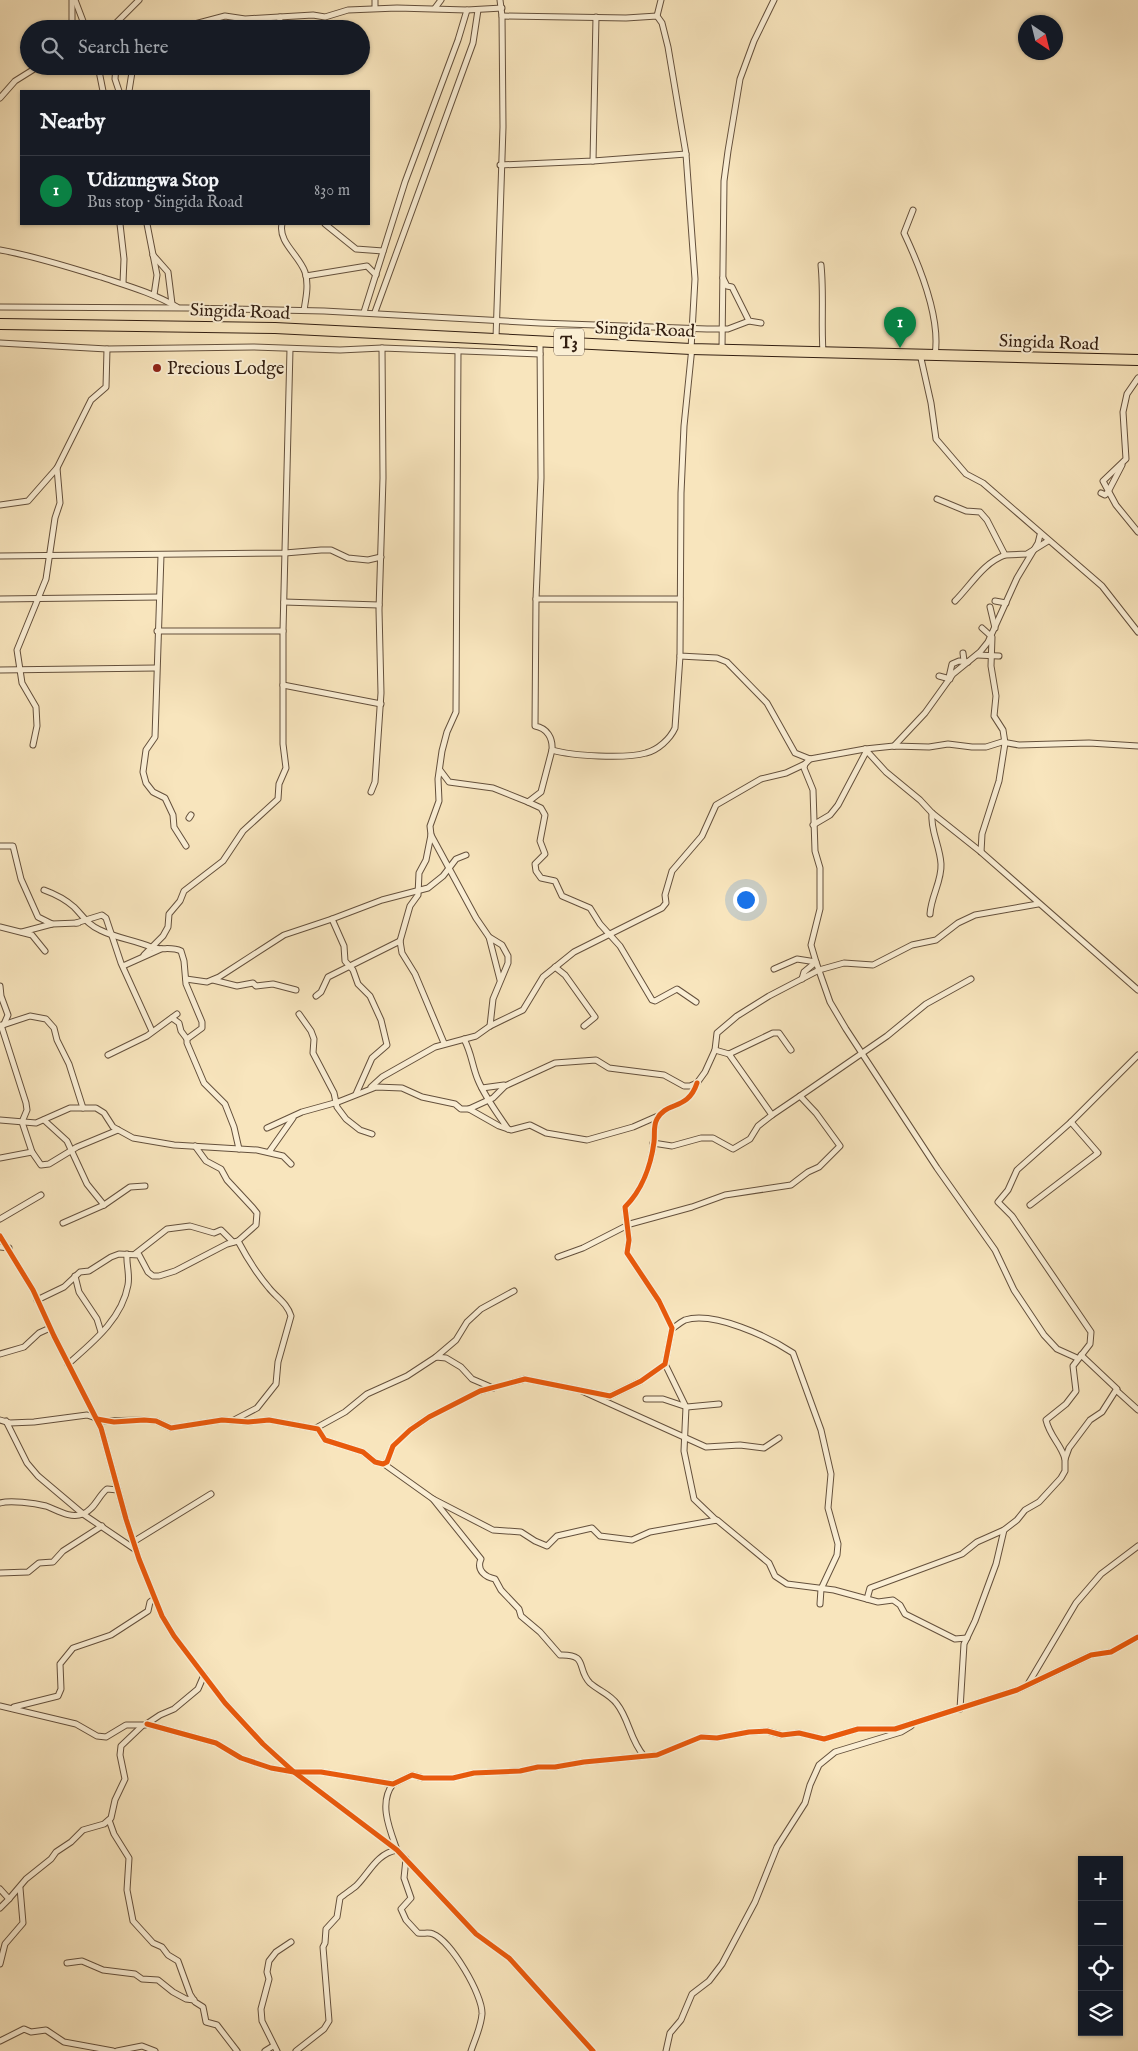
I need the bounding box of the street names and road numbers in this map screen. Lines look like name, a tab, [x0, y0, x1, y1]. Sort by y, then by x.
street label: Singida Road	[190, 299, 291, 326]
street label: Singida Road	[595, 317, 696, 344]
road number: T3	[554, 328, 584, 356]
street label: Singida Road	[999, 330, 1100, 357]

